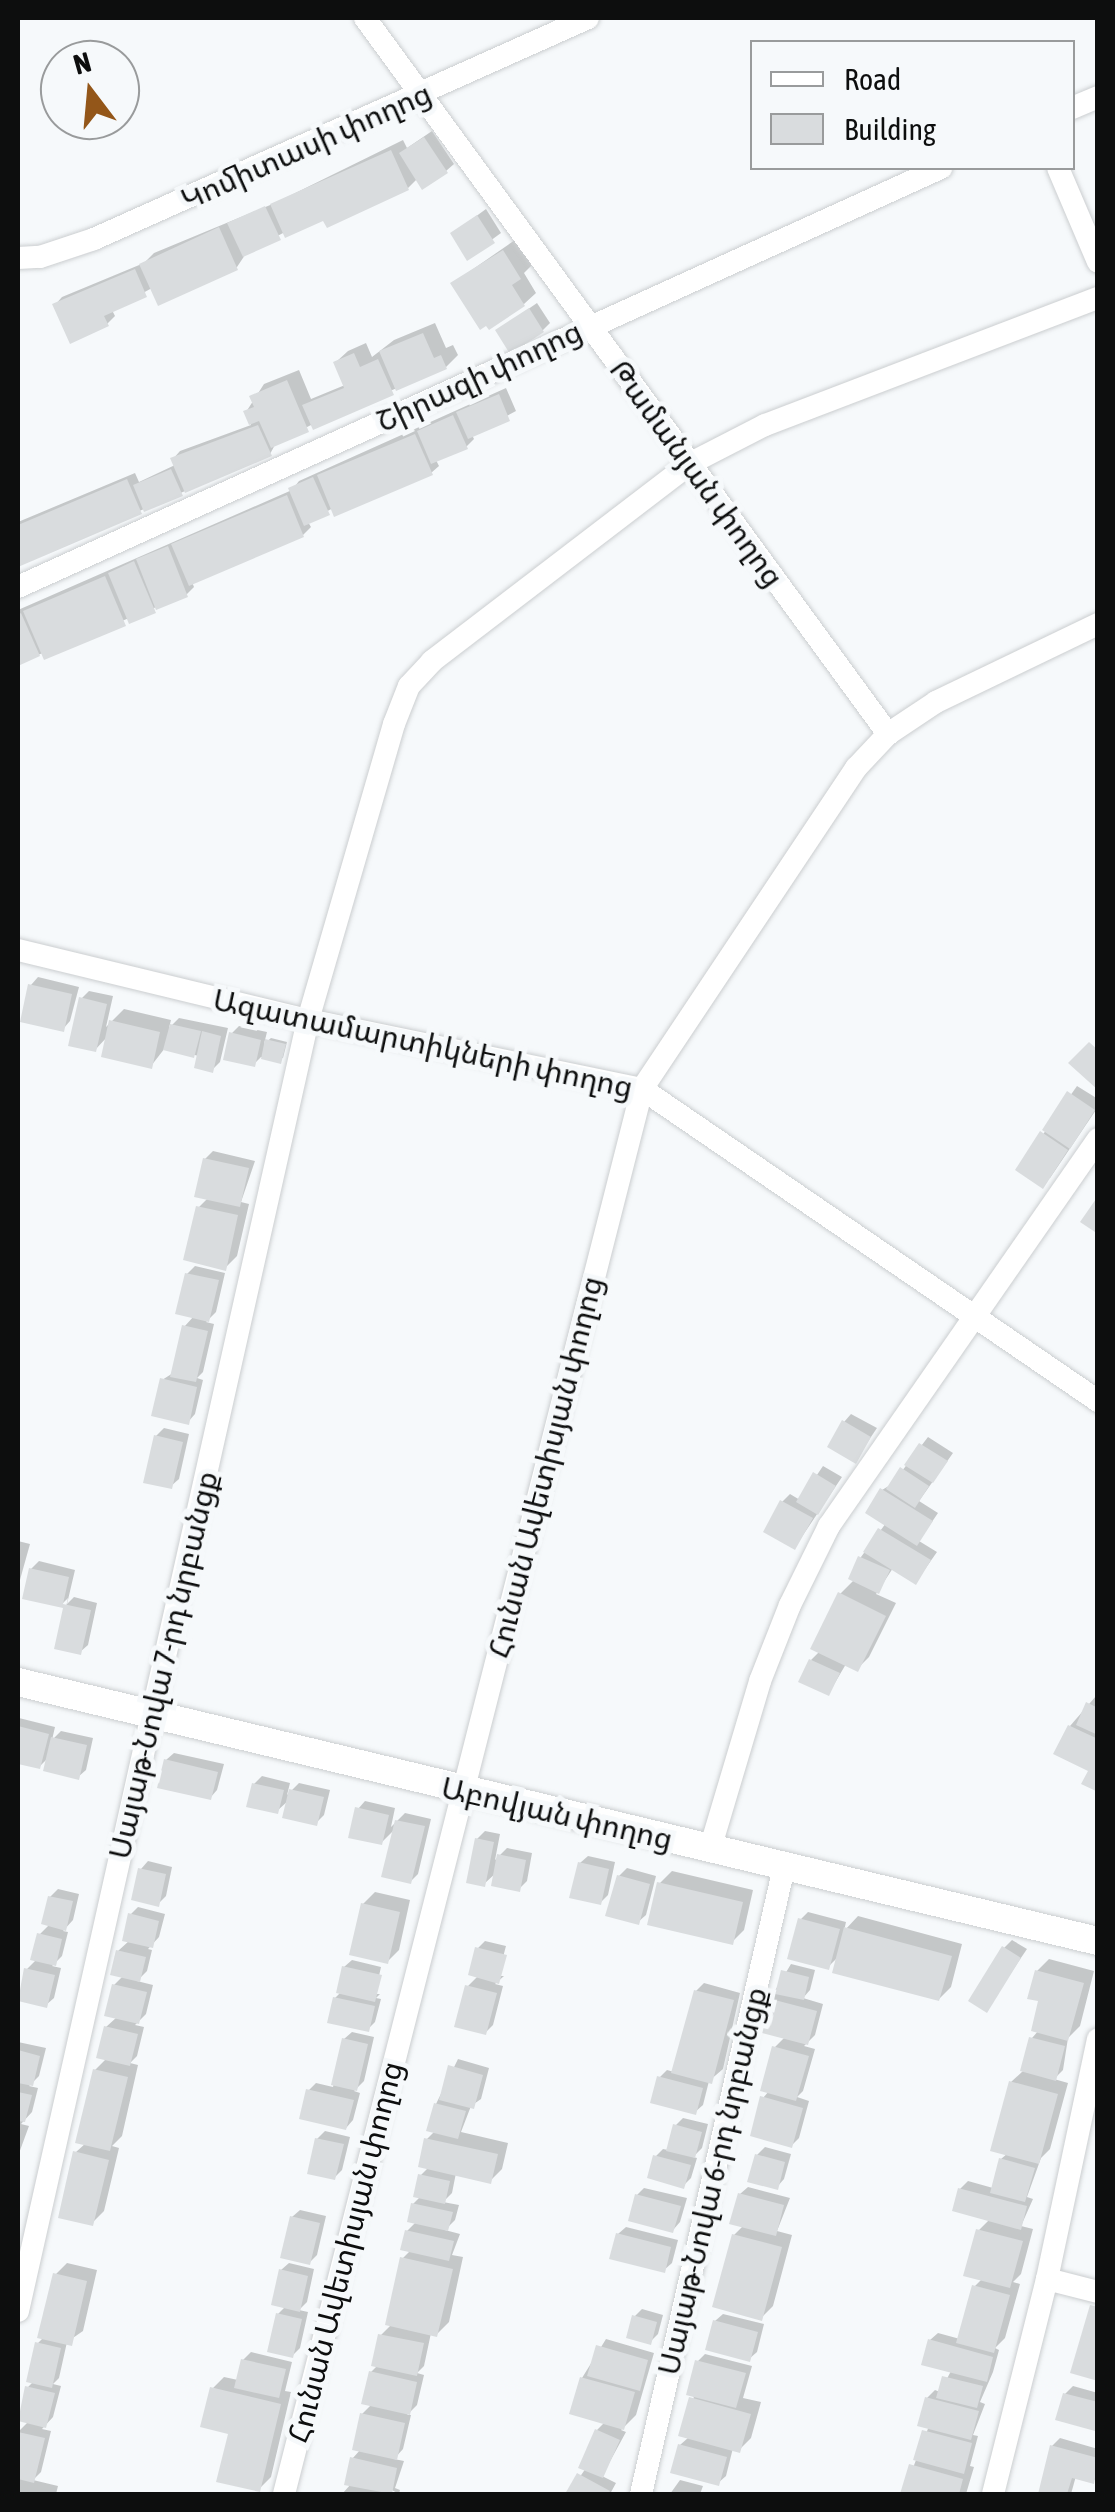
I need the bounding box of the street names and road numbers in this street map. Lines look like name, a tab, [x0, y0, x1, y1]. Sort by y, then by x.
street label: Կոմիտասի փողոց	[175, 75, 437, 217]
street label: Շիրազի փողոց	[370, 313, 588, 439]
street label: Թամանյան փողոց	[602, 352, 792, 594]
street label: Ազատամարտիկների փողոց	[210, 981, 636, 1105]
street label: Հունան Ավետիսյան փողոց	[480, 1272, 610, 1662]
street label: Սայաթ-Նովա 7-րդ նրբանցք	[101, 1468, 225, 1862]
street label: Աբովյան փողոց	[438, 1769, 676, 1857]
street label: Սայաթ-Նովա 6-րդ նրբանցք	[650, 1984, 774, 2378]
street label: Հունան Ավետիսյան փողոց	[280, 2057, 410, 2447]

